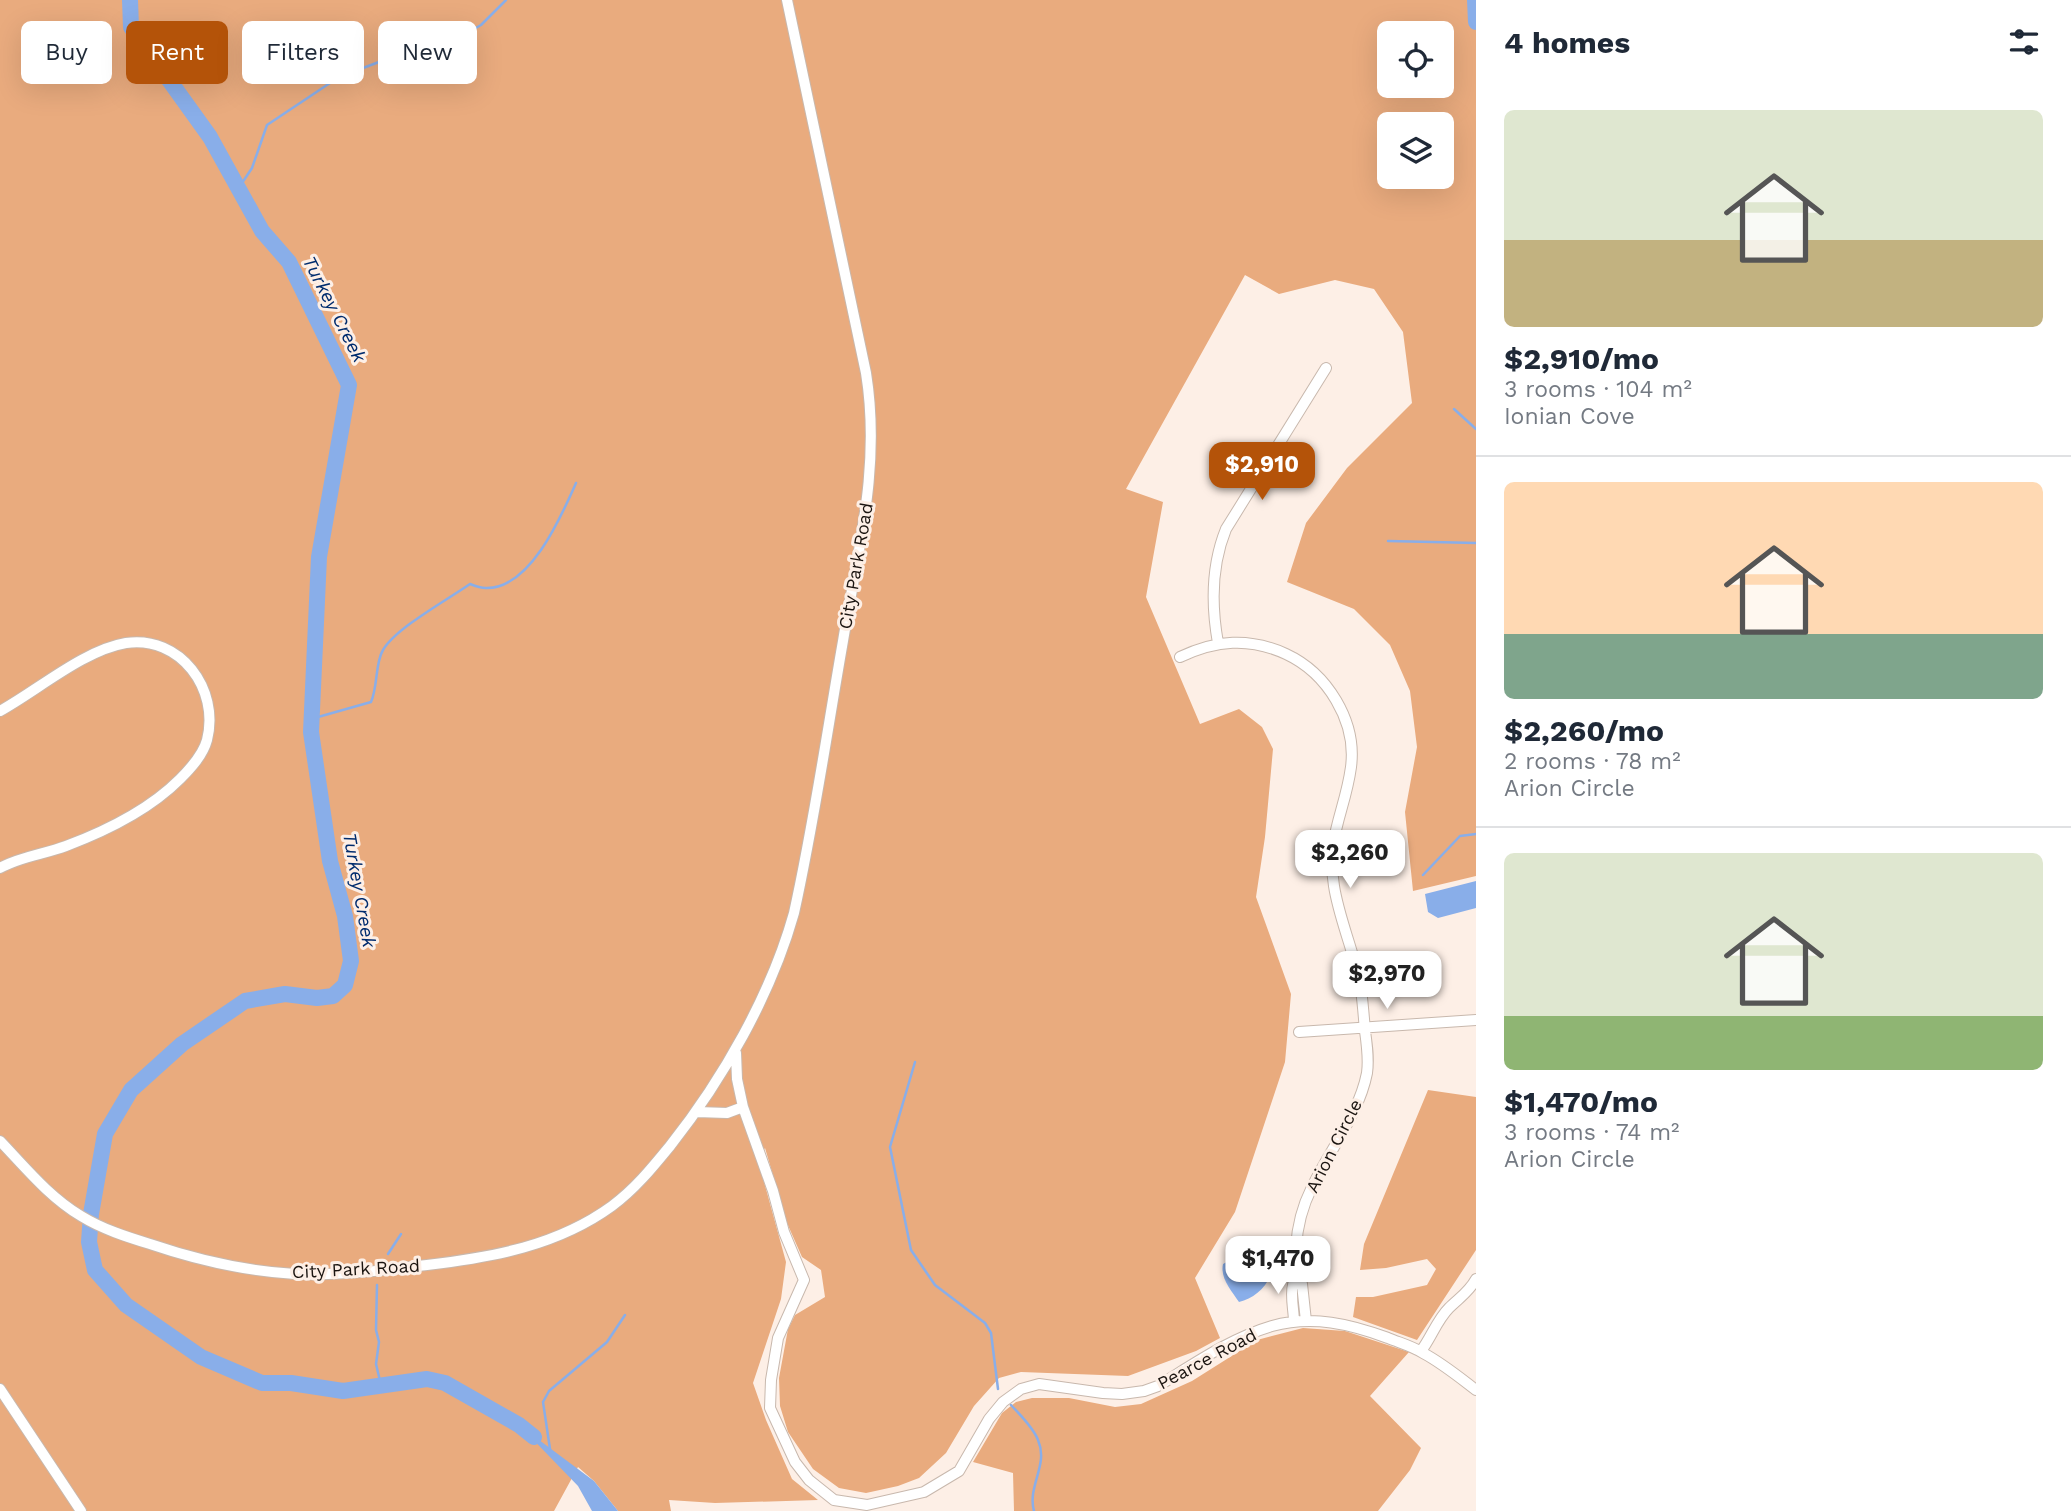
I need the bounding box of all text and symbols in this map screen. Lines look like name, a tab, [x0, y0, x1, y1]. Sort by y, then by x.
chip: Buy	[21, 21, 112, 84]
chip: Rent	[126, 21, 228, 84]
chip: Filters	[242, 21, 364, 84]
chip: New	[378, 21, 477, 84]
map controls	[1377, 21, 1454, 189]
button: locate	[1377, 21, 1454, 98]
icon: filters	[2005, 23, 2043, 61]
text: 4 homes	[1504, 25, 1630, 60]
button: layers	[1377, 112, 1454, 189]
icon: home	[1711, 155, 1837, 281]
water label: Turkey Creek	[298, 252, 372, 367]
text: $2,910/mo	[1504, 341, 1659, 376]
text: 3 rooms · 104 m²	[1504, 376, 1692, 403]
text: Ionian Cove	[1504, 403, 1635, 430]
pin: $2,910	[1205, 442, 1319, 502]
text: $2,910	[1225, 451, 1299, 478]
street label: City Park Road	[834, 501, 877, 631]
icon: home	[1711, 527, 1837, 653]
text: $2,260/mo	[1504, 713, 1664, 748]
text: 2 rooms · 78 m²	[1504, 748, 1681, 775]
text: Arion Circle	[1504, 775, 1635, 802]
pin: $2,260	[1293, 830, 1407, 890]
water label: Turkey Creek	[338, 831, 381, 950]
text: $2,260	[1311, 839, 1389, 866]
icon: home	[1711, 898, 1837, 1024]
pin: $2,970	[1330, 951, 1444, 1011]
text: $2,970	[1349, 960, 1425, 987]
text: $1,470/mo	[1504, 1084, 1658, 1119]
street label: Arion Circle	[1301, 1095, 1366, 1196]
text: 3 rooms · 74 m²	[1504, 1119, 1679, 1146]
text: Arion Circle	[1504, 1146, 1635, 1173]
pin: $1,470	[1221, 1236, 1335, 1296]
text: $1,470	[1241, 1245, 1315, 1272]
street label: City Park Road	[291, 1255, 420, 1282]
street label: Pearce Road	[1154, 1324, 1260, 1393]

